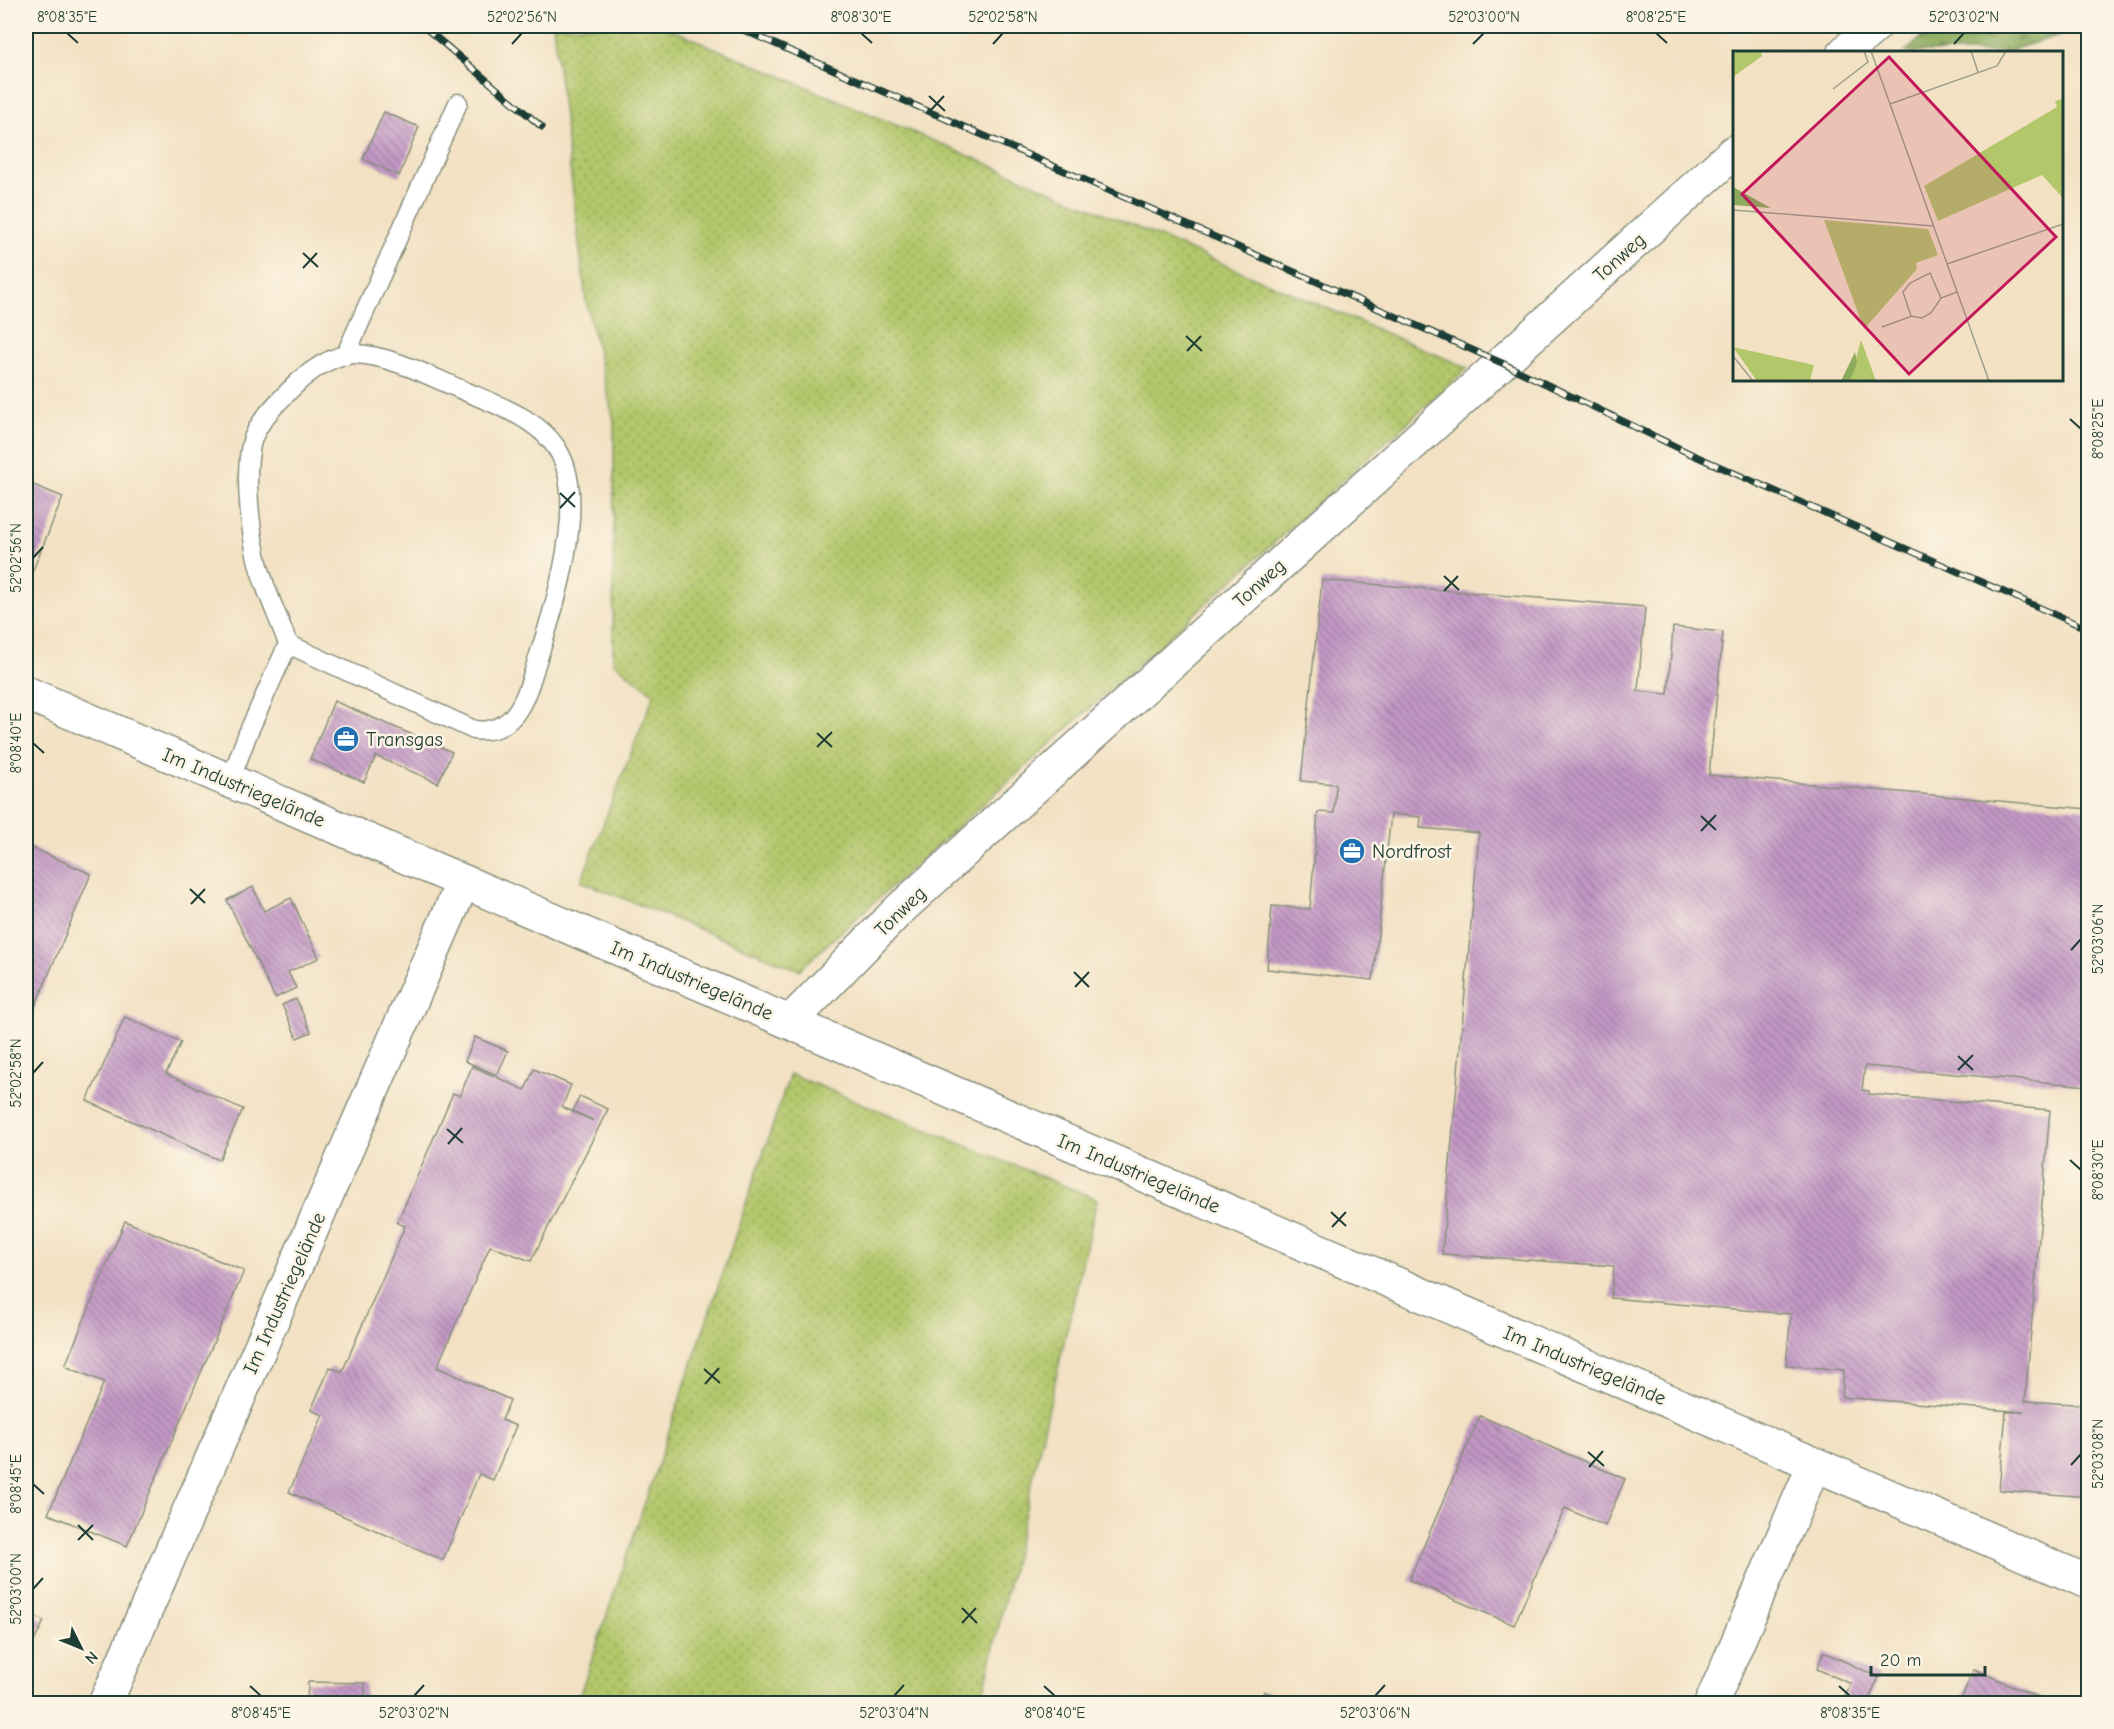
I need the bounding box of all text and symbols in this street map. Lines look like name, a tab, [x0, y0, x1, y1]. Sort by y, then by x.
text: 8°08'35"E	[37, 8, 97, 26]
text: 52°02'56"N	[487, 8, 557, 26]
text: 8°08'30"E	[830, 8, 892, 26]
text: 52°02'58"N	[968, 8, 1038, 26]
text: 52°03'00"N	[1448, 8, 1520, 26]
text: 8°08'25"E	[1626, 8, 1686, 26]
text: 52°03'02"N	[1929, 8, 1999, 26]
inset map	[1733, 51, 2063, 381]
street label: Tonweg	[1588, 228, 1650, 287]
text: 8°08'25"E	[2089, 399, 2107, 459]
text: 52°02'56"N	[7, 523, 25, 593]
street label: Tonweg	[1228, 554, 1290, 613]
text: 8°08'40"E	[7, 713, 25, 773]
office icon: Transgas	[331, 724, 361, 754]
place label: Transgas	[366, 728, 443, 751]
street label: Im Industriegelände	[159, 743, 329, 832]
office icon: Nordfrost	[1337, 836, 1367, 866]
place label: Nordfrost	[1372, 840, 1453, 863]
street label: Tonweg	[870, 881, 931, 941]
text: 52°03'06"N	[2089, 904, 2107, 974]
street label: Im Industriegelände	[607, 936, 777, 1025]
text: 52°02'58"N	[7, 1038, 25, 1108]
street label: Im Industriegelände	[1054, 1129, 1224, 1218]
text: 8°08'30"E	[2089, 1139, 2107, 1201]
street label: Im Industriegelände	[238, 1209, 330, 1378]
street label: Im Industriegelände	[1500, 1321, 1670, 1410]
text: 52°03'08"N	[2089, 1419, 2107, 1489]
text: 8°08'45"E	[7, 1454, 25, 1514]
text: 52°03'00"N	[7, 1553, 25, 1625]
north arrow	[51, 1618, 111, 1678]
scale bar	[1871, 1639, 1985, 1677]
text: N	[81, 1648, 101, 1668]
text: 20 m	[1880, 1650, 1921, 1671]
text: 8°08'45"E	[231, 1704, 291, 1722]
text: 52°03'02"N	[379, 1704, 449, 1722]
text: 52°03'04"N	[859, 1704, 929, 1722]
text: 8°08'40"E	[1025, 1704, 1085, 1722]
text: 52°03'06"N	[1340, 1704, 1410, 1722]
text: 8°08'35"E	[1820, 1704, 1880, 1722]

